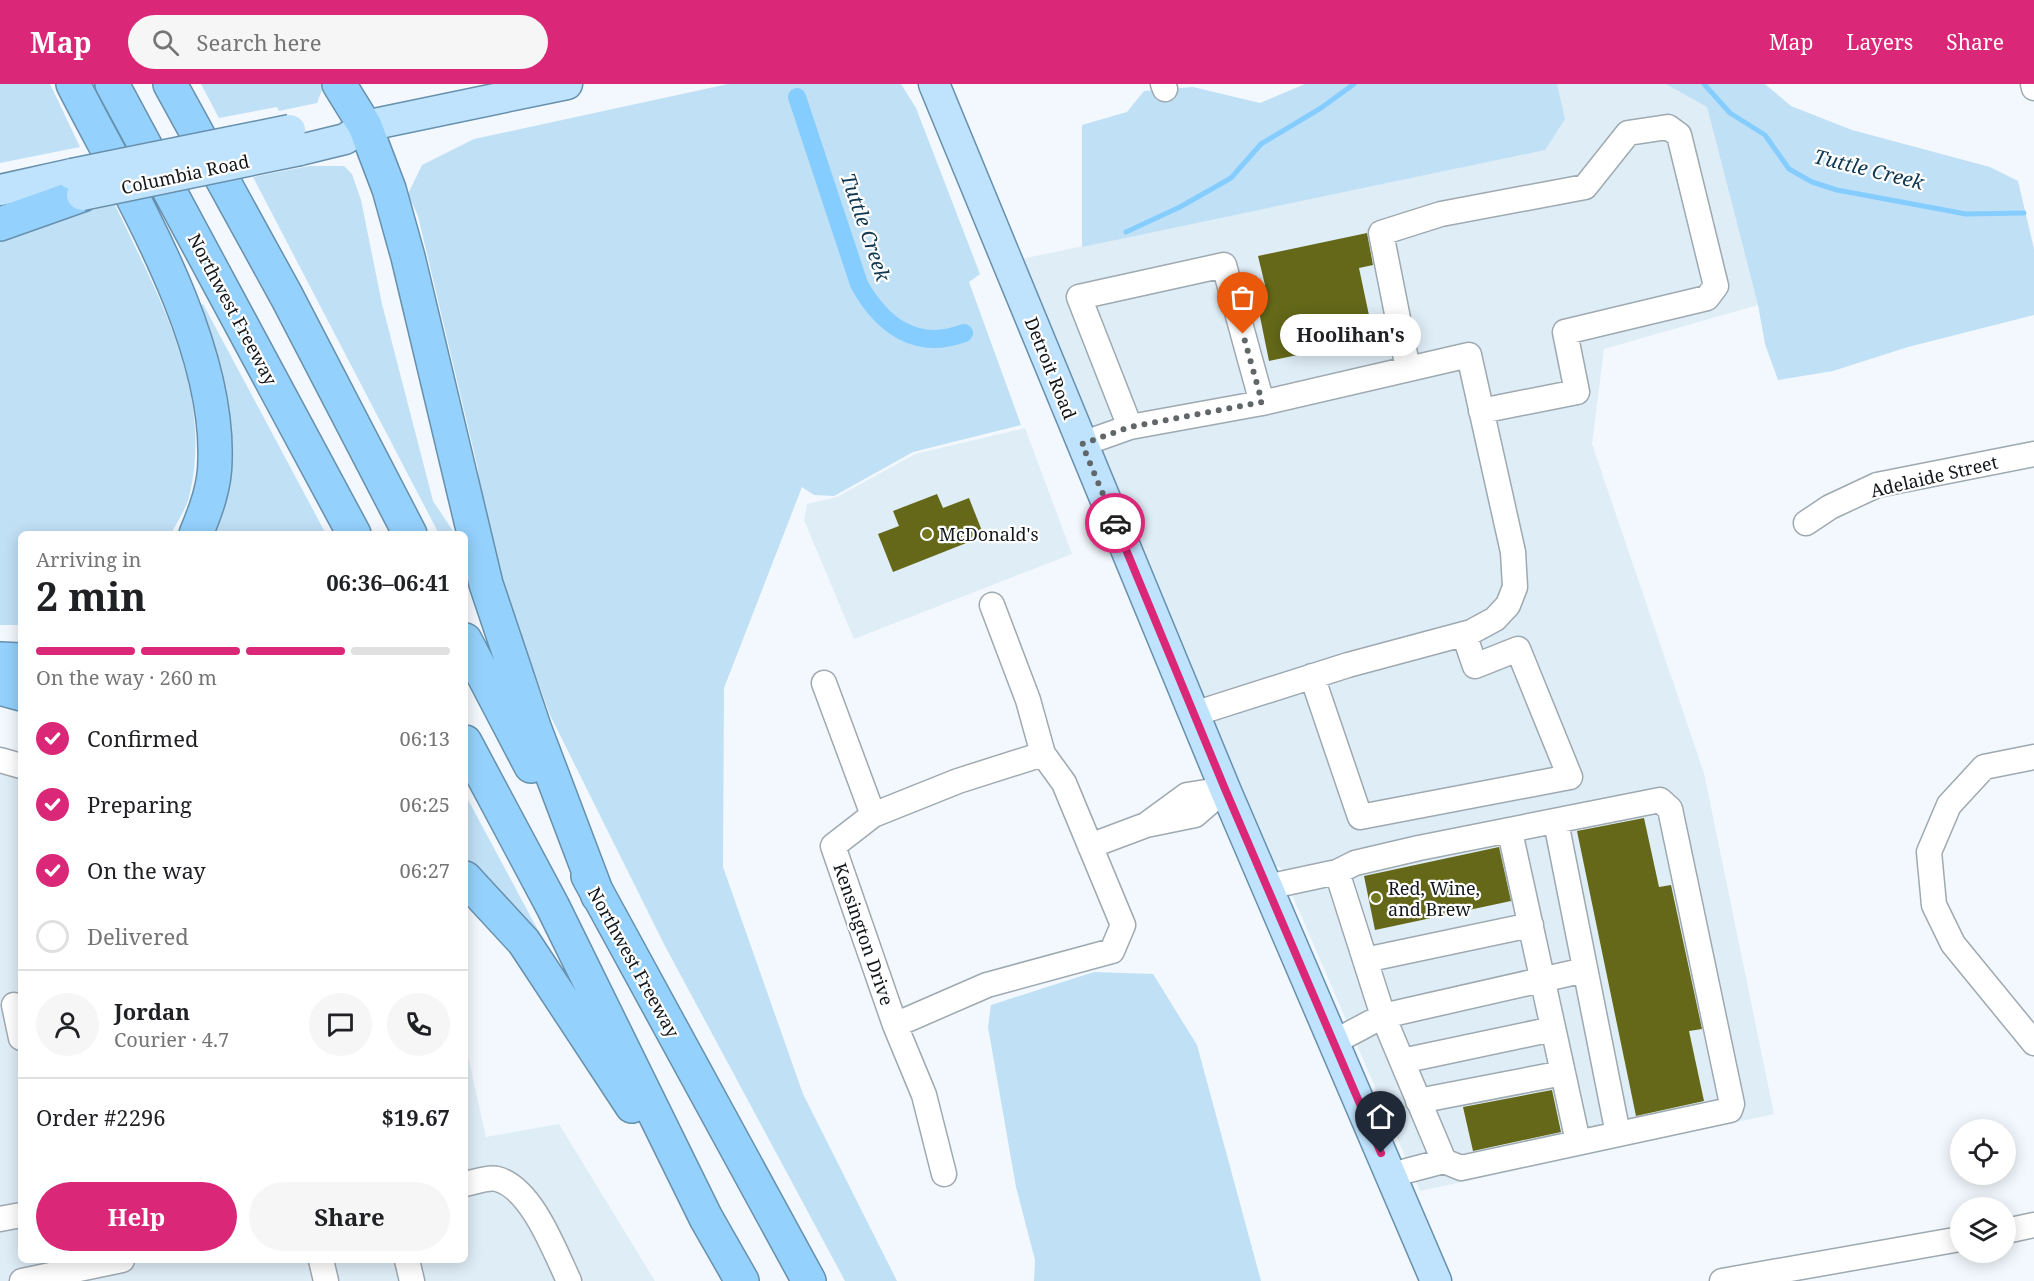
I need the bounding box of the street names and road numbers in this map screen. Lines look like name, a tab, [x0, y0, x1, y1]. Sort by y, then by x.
street label: Columbia Road	[119, 149, 251, 199]
street label: Northwest Freeway	[183, 229, 284, 390]
street label: Detroit Road	[1020, 313, 1082, 423]
street label: Adelaide Street	[1868, 450, 2000, 502]
street label: Kensington Drive	[828, 860, 900, 1008]
street label: Northwest Freeway	[583, 883, 686, 1042]

